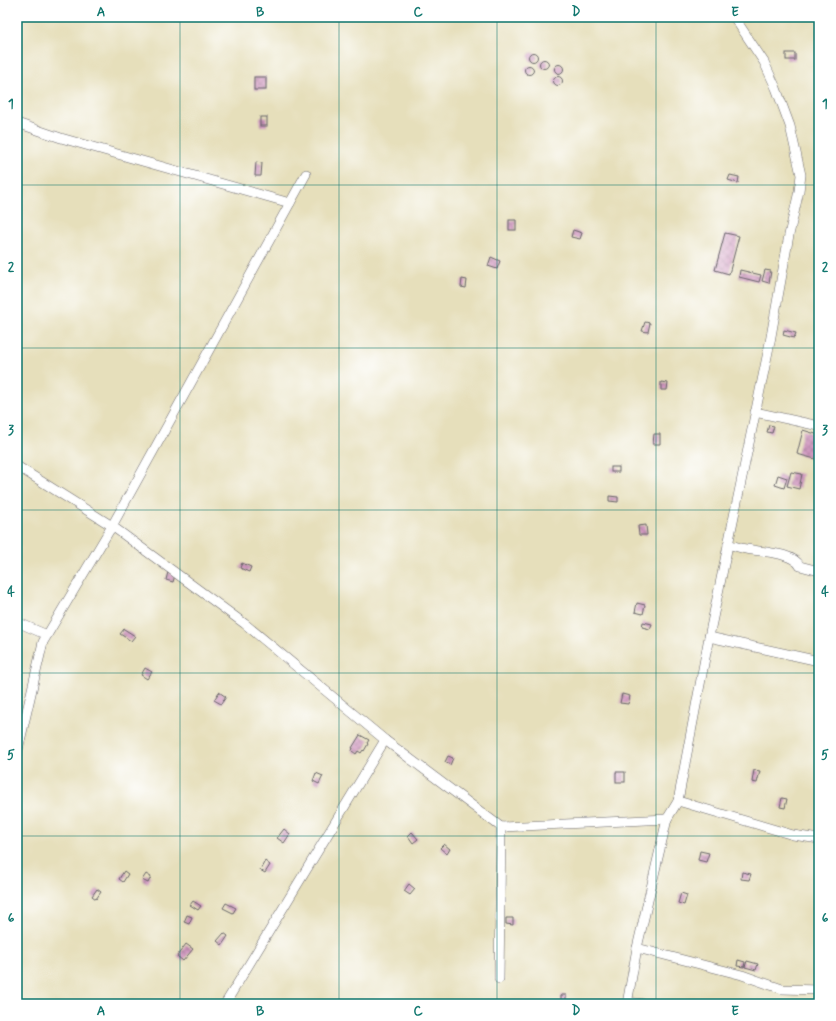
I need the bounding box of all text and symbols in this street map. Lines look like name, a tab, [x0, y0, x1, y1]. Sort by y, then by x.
text: A	[97, 4, 105, 21]
text: B	[256, 4, 265, 21]
text: C	[413, 4, 423, 21]
text: D	[572, 4, 581, 21]
text: E	[731, 4, 739, 21]
text: 1	[8, 96, 14, 113]
text: 1	[822, 96, 828, 113]
text: 2	[8, 259, 15, 276]
text: 2	[822, 259, 829, 276]
text: 3	[8, 422, 14, 439]
text: 3	[822, 422, 828, 439]
text: 4	[7, 584, 15, 601]
text: 4	[821, 584, 829, 601]
text: 5	[7, 747, 15, 764]
text: 5	[821, 747, 829, 764]
text: 6	[8, 910, 15, 927]
text: 6	[822, 910, 829, 927]
text: A	[97, 1003, 105, 1020]
text: B	[256, 1003, 265, 1020]
text: C	[413, 1003, 423, 1020]
text: D	[572, 1003, 581, 1020]
text: E	[731, 1003, 739, 1020]

